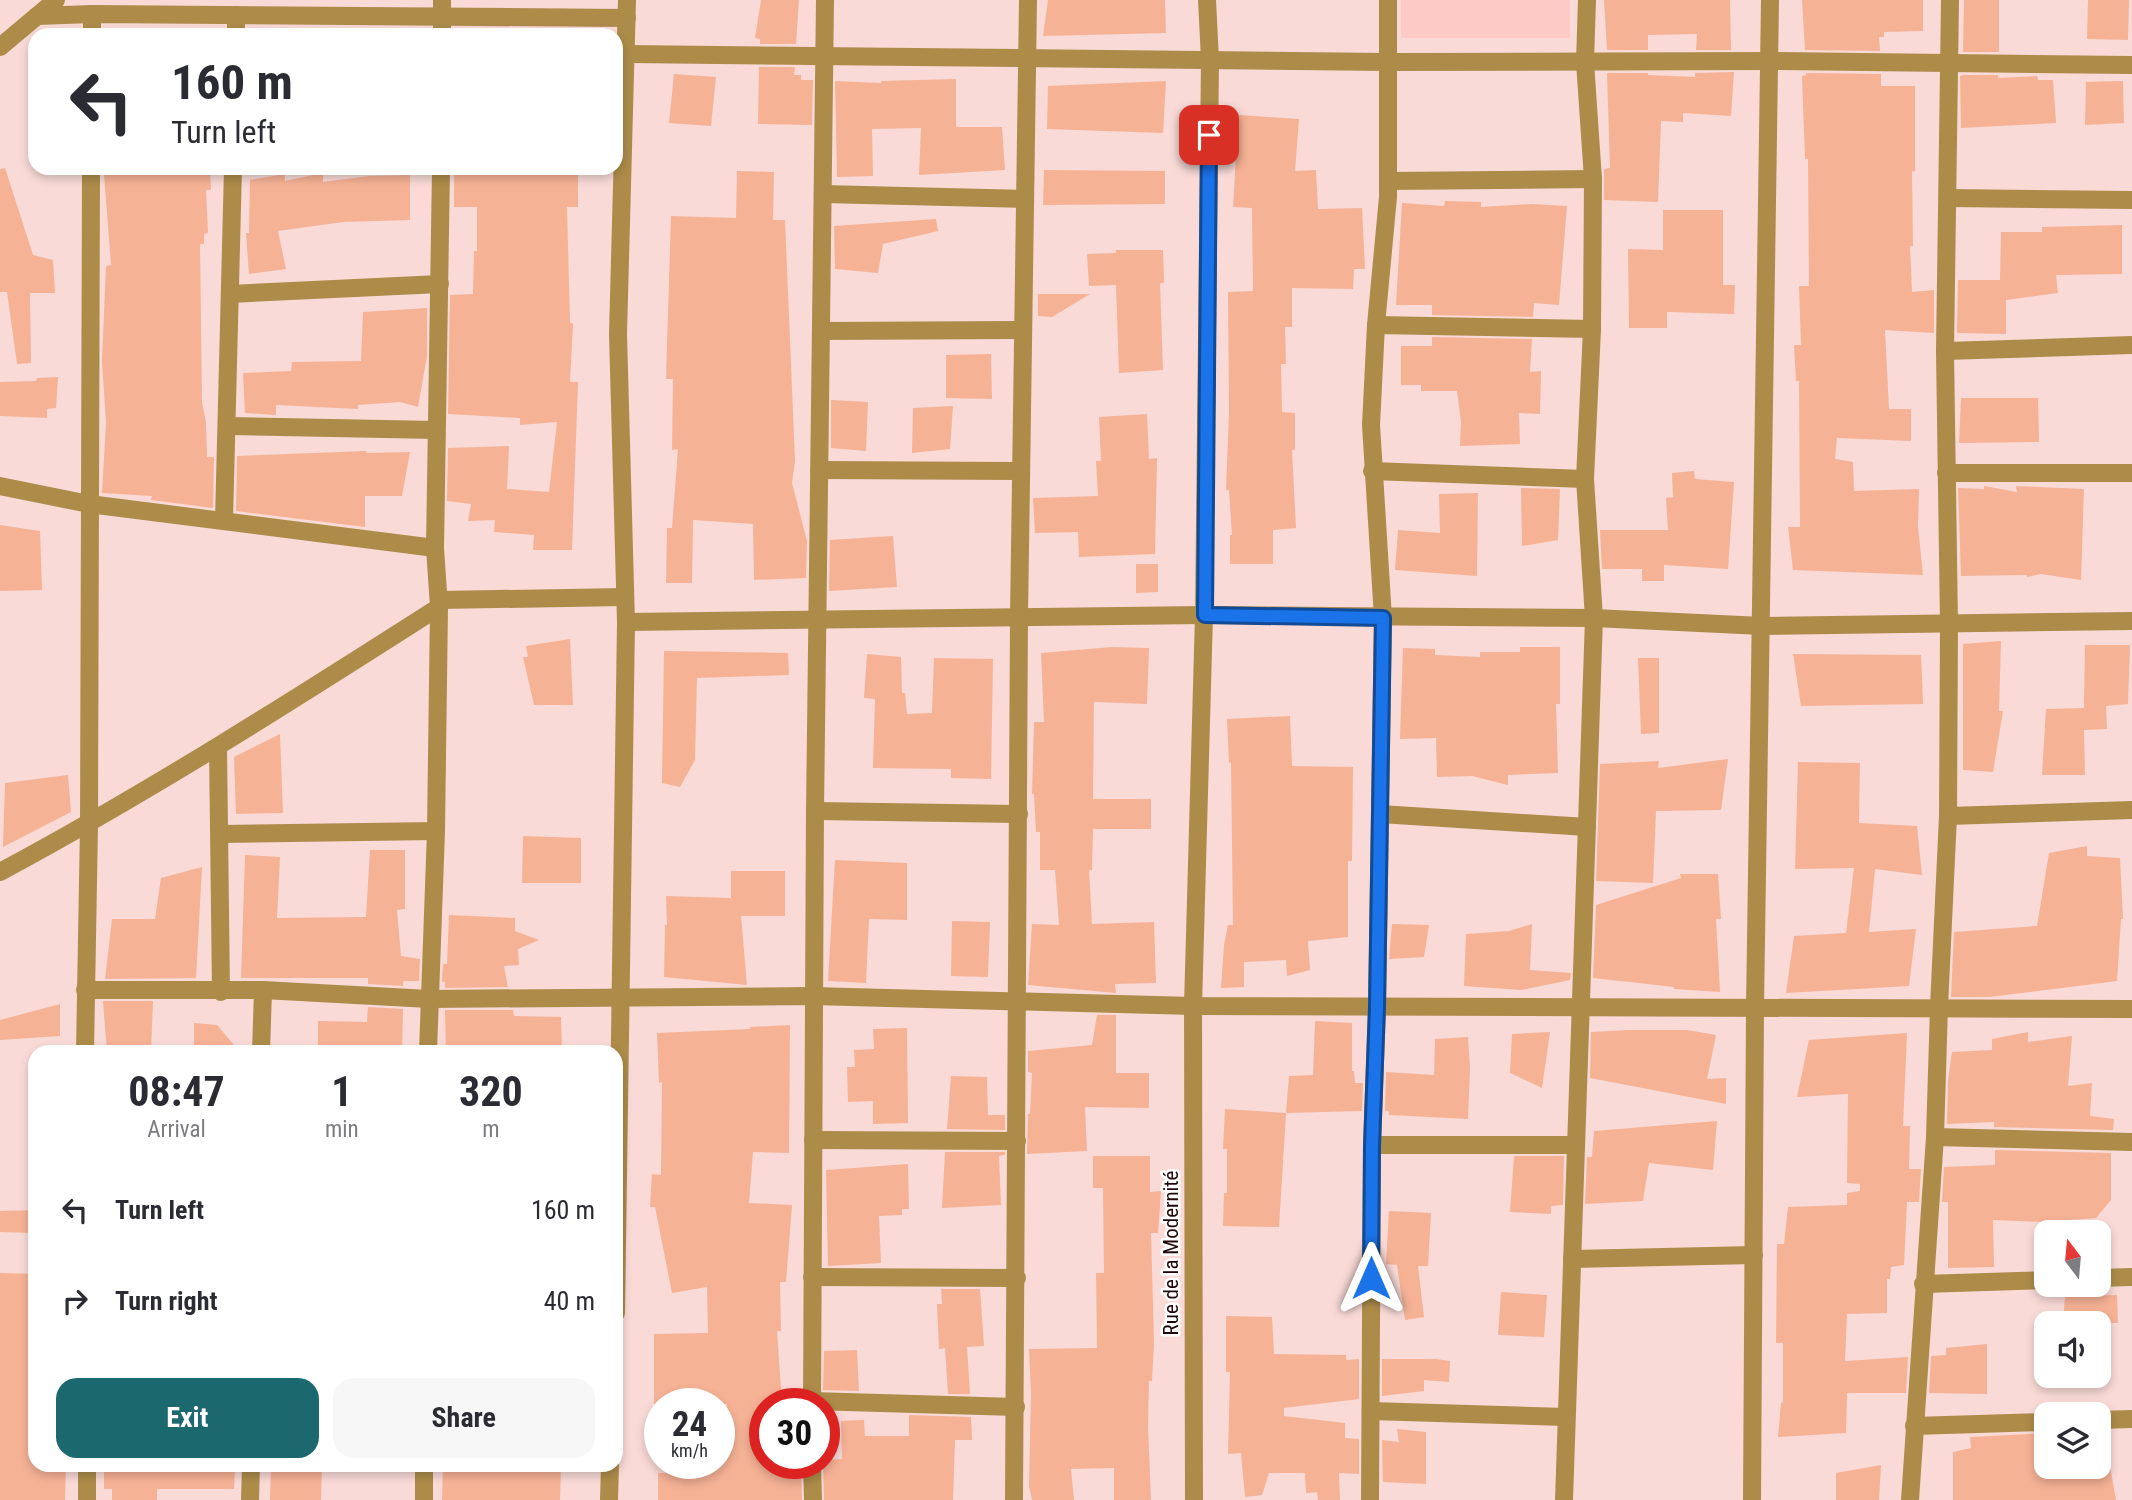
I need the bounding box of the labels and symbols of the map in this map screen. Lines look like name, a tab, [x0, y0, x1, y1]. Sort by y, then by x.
pin	[1179, 105, 1239, 165]
street label: Rue de la Modernité	[1159, 1170, 1183, 1335]
north arrow	[2034, 1220, 2110, 1297]
position arrow	[1334, 1241, 1408, 1315]
speed limit sign: 30	[749, 1388, 840, 1479]

